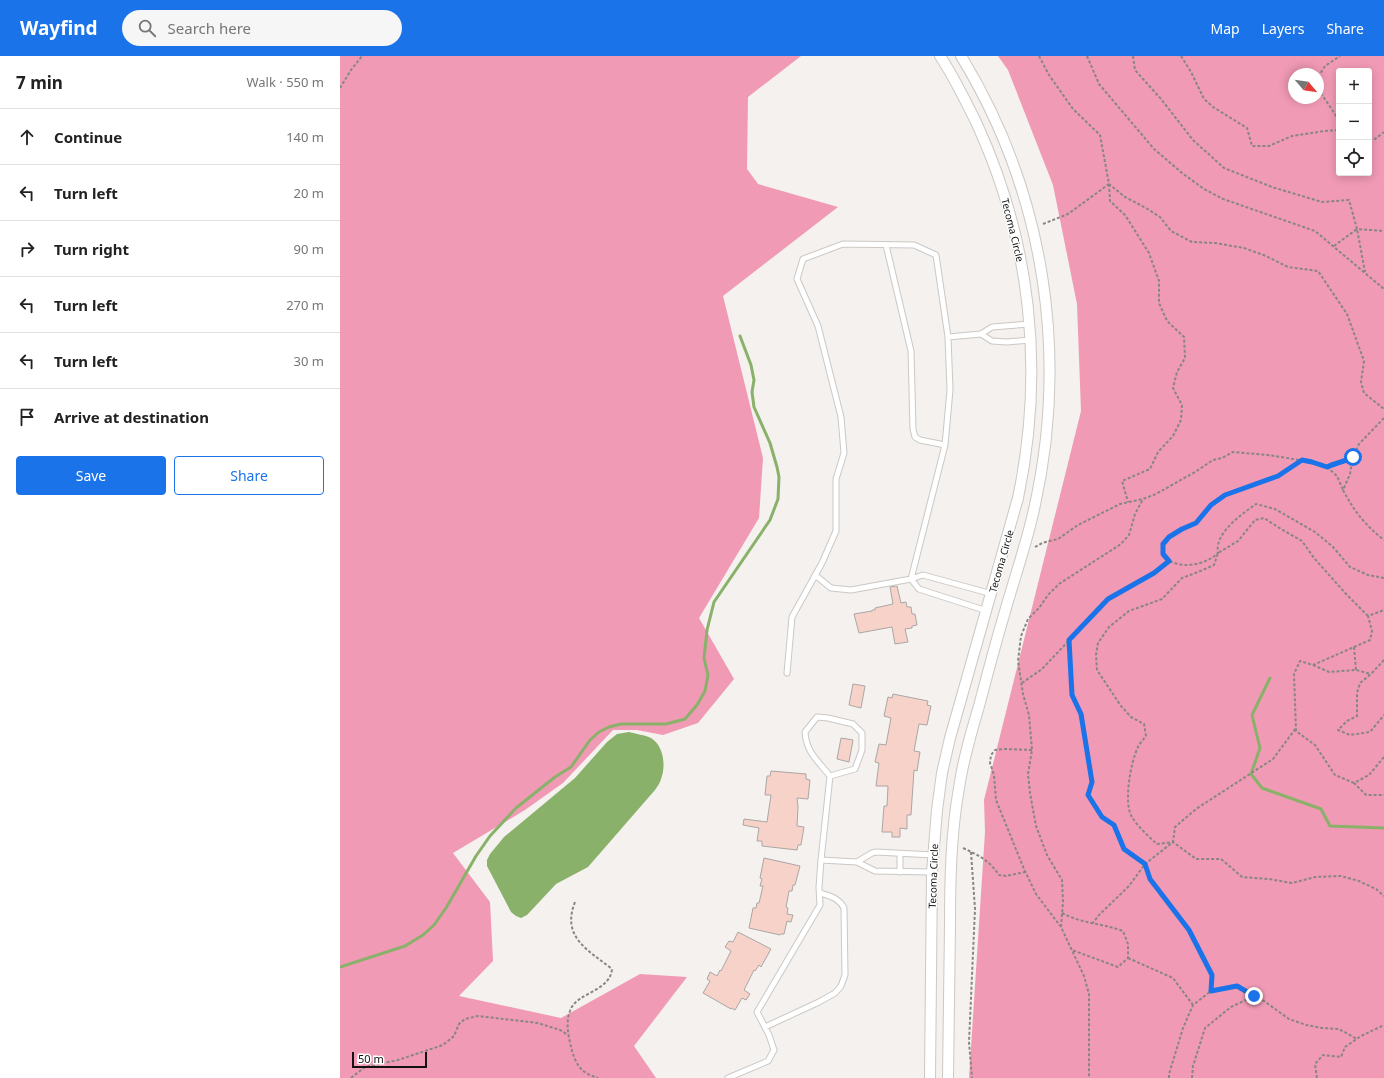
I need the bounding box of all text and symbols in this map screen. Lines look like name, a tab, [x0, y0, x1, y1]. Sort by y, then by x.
search box	[122, 10, 402, 46]
text: Wayfind	[20, 15, 98, 41]
icon: search	[136, 17, 158, 39]
text: Search here	[168, 18, 251, 38]
text: Map	[1211, 19, 1240, 38]
text: Layers	[1262, 19, 1304, 38]
text: Share	[1326, 19, 1364, 38]
north arrow	[1288, 68, 1324, 104]
map controls	[1336, 68, 1372, 176]
button: +	[1336, 68, 1372, 104]
text: 7 min	[16, 71, 63, 94]
text: Walk · 550 m	[246, 73, 324, 91]
button: −	[1336, 104, 1372, 140]
icon: ahead	[16, 126, 38, 148]
text: Continue	[54, 127, 122, 147]
text: 140 m	[286, 128, 324, 146]
button: locate	[1336, 140, 1372, 176]
icon: left	[16, 182, 38, 204]
text: Turn left	[54, 183, 118, 203]
text: 20 m	[294, 184, 324, 202]
street label: Tecoma Circle	[998, 197, 1028, 263]
icon: right	[16, 238, 38, 260]
text: Turn right	[54, 239, 129, 259]
text: 90 m	[294, 240, 324, 258]
icon: left	[16, 294, 38, 316]
text: Turn left	[54, 295, 118, 315]
text: 270 m	[286, 296, 324, 314]
icon: left	[16, 350, 38, 372]
text: Turn left	[54, 351, 118, 371]
text: 30 m	[294, 352, 324, 370]
icon: arrive	[16, 406, 38, 428]
text: Arrive at destination	[54, 407, 209, 427]
route start	[1344, 448, 1362, 466]
button: Save	[16, 456, 166, 495]
button: Share	[174, 456, 324, 495]
street label: Tecoma Circle	[985, 528, 1017, 594]
street label: Tecoma Circle	[925, 843, 941, 909]
route end	[1245, 987, 1263, 1005]
scale bar	[352, 1050, 427, 1069]
text: 50 m	[358, 1051, 384, 1066]

